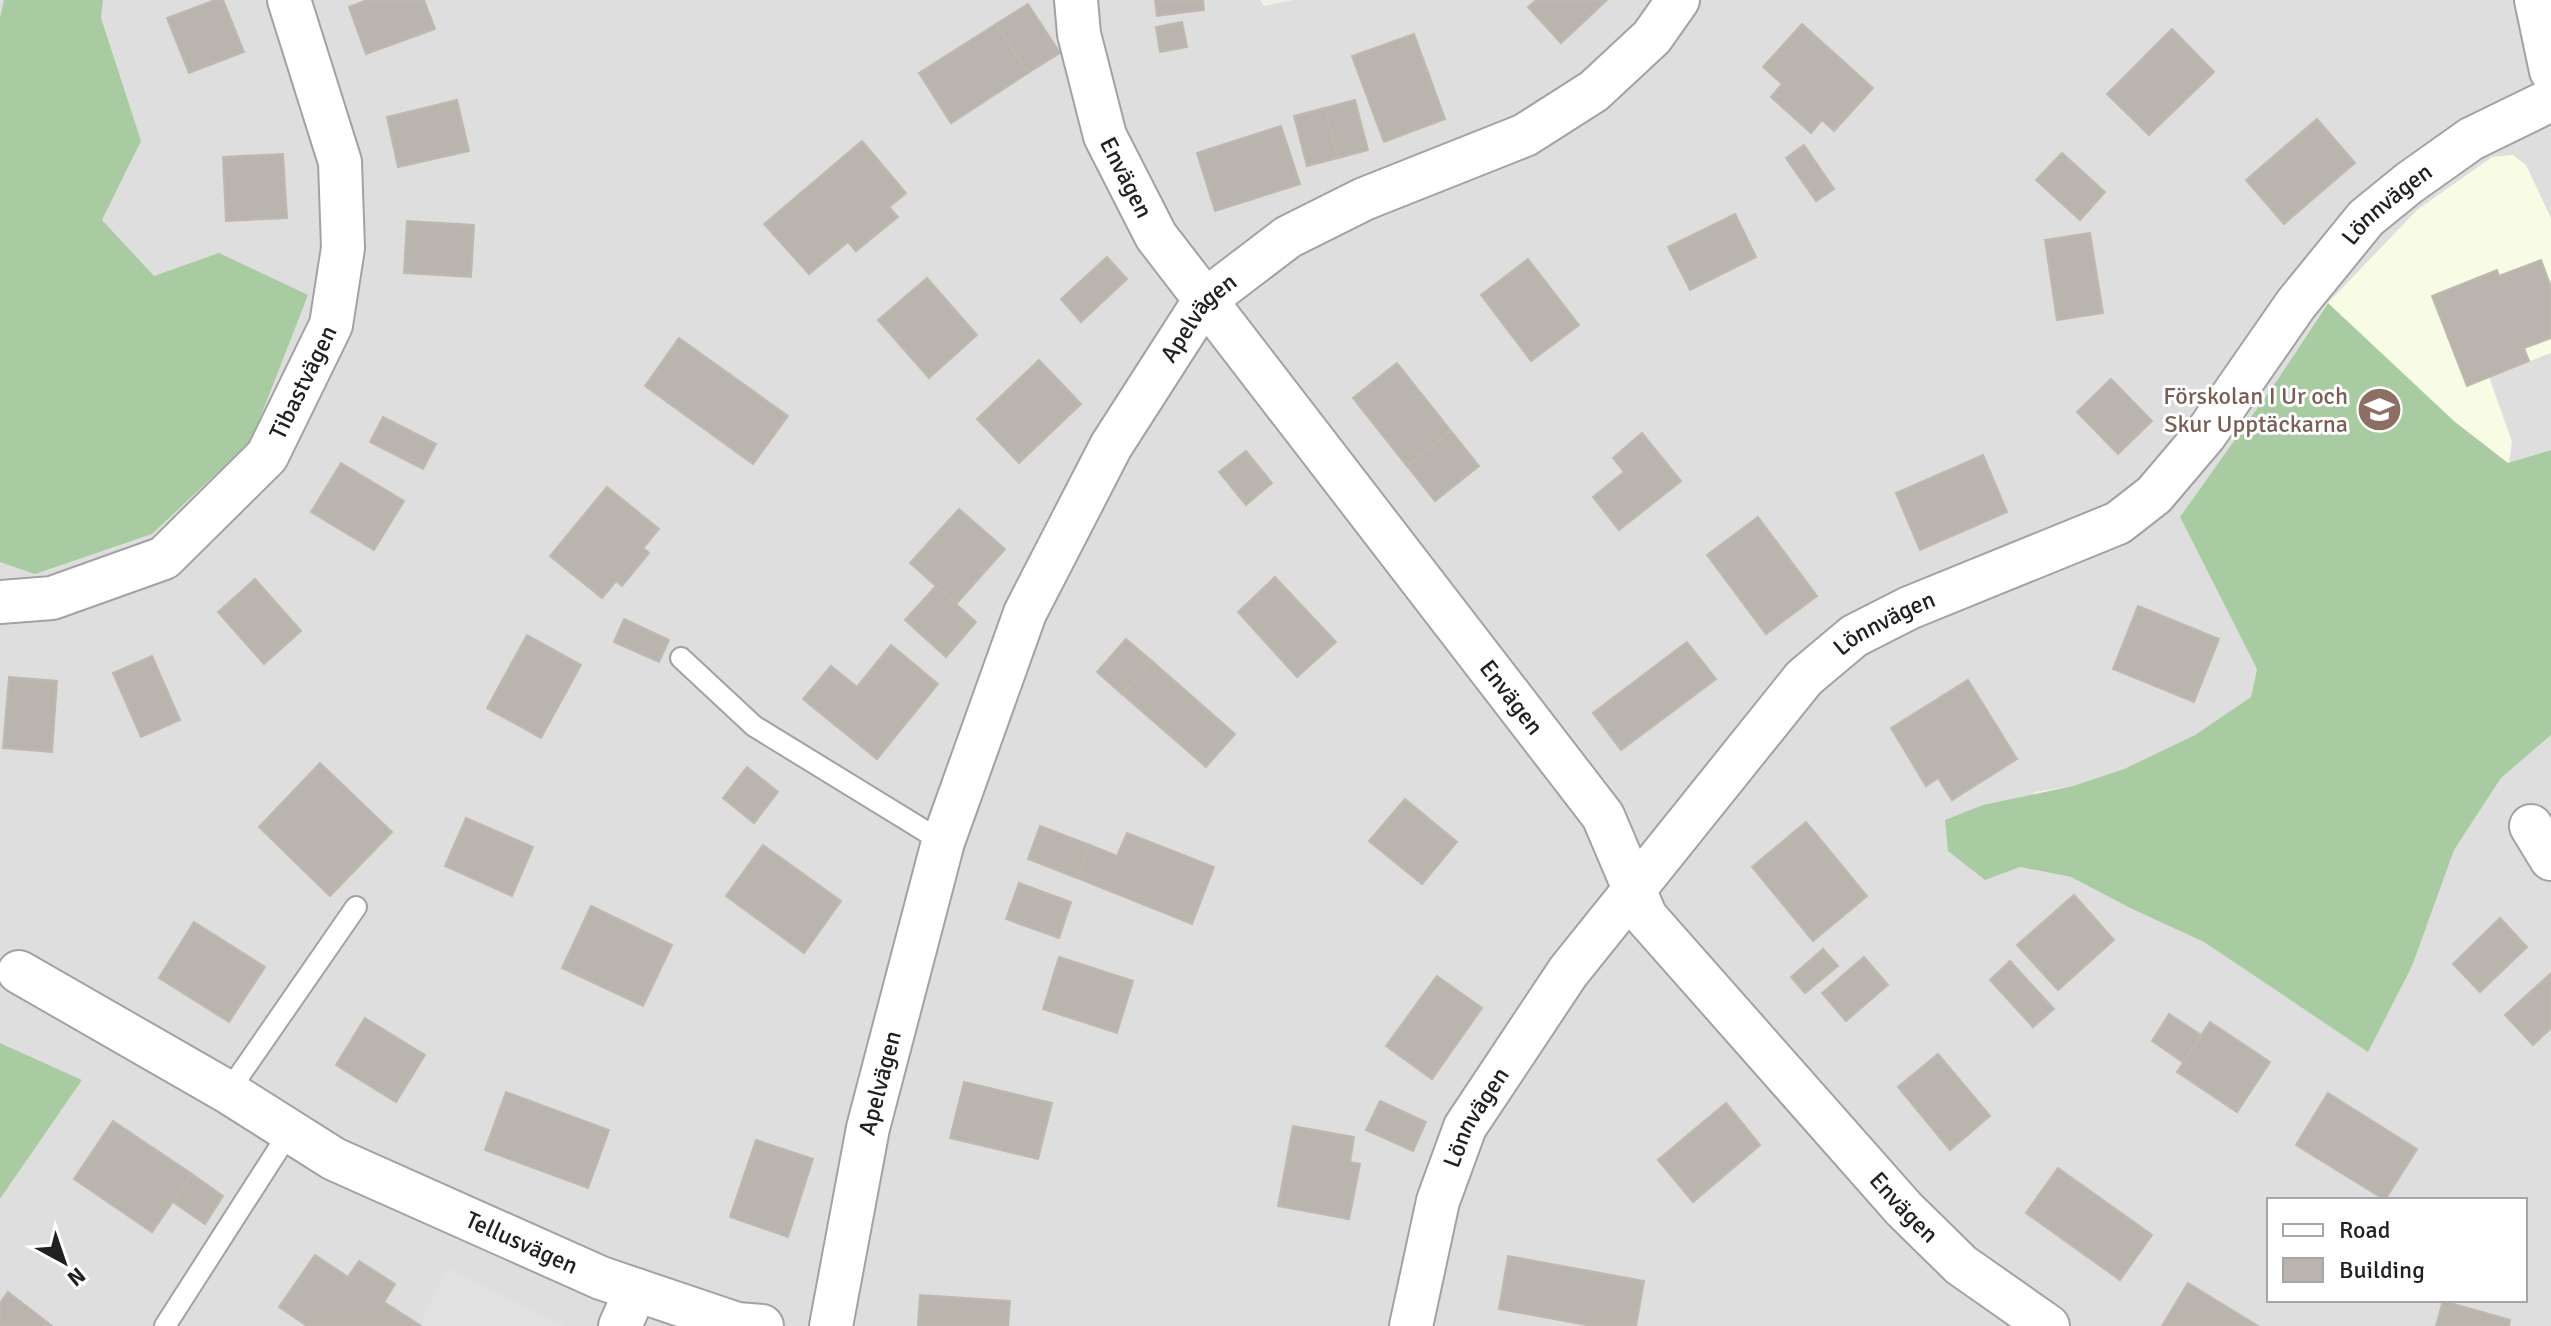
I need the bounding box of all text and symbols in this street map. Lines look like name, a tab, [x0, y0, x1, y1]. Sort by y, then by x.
street label: Envägen	[1093, 132, 1159, 223]
street label: Lönnvägen	[2335, 156, 2438, 251]
street label: Apelvägen	[1154, 267, 1243, 368]
street label: Tibastvägen	[262, 320, 343, 444]
place label: Förskolan I Ur och Skur Upptäckarna	[2163, 381, 2348, 439]
school or university icon: Förskolan I Ur och Skur Upptäckarna	[2355, 386, 2403, 434]
street label: Lönnvägen	[1827, 584, 1939, 662]
street label: Envägen	[1473, 654, 1550, 741]
street label: Apelvägen	[852, 1027, 908, 1139]
street label: Lönnvägen	[1436, 1061, 1516, 1172]
street label: Envägen	[1863, 1165, 1945, 1249]
legend	[2267, 1198, 2527, 1302]
street label: Tellusvägen	[461, 1205, 583, 1281]
text: Road	[2339, 1215, 2390, 1245]
north arrow	[24, 1222, 104, 1302]
text: Building	[2339, 1255, 2425, 1285]
text: N	[62, 1262, 91, 1292]

